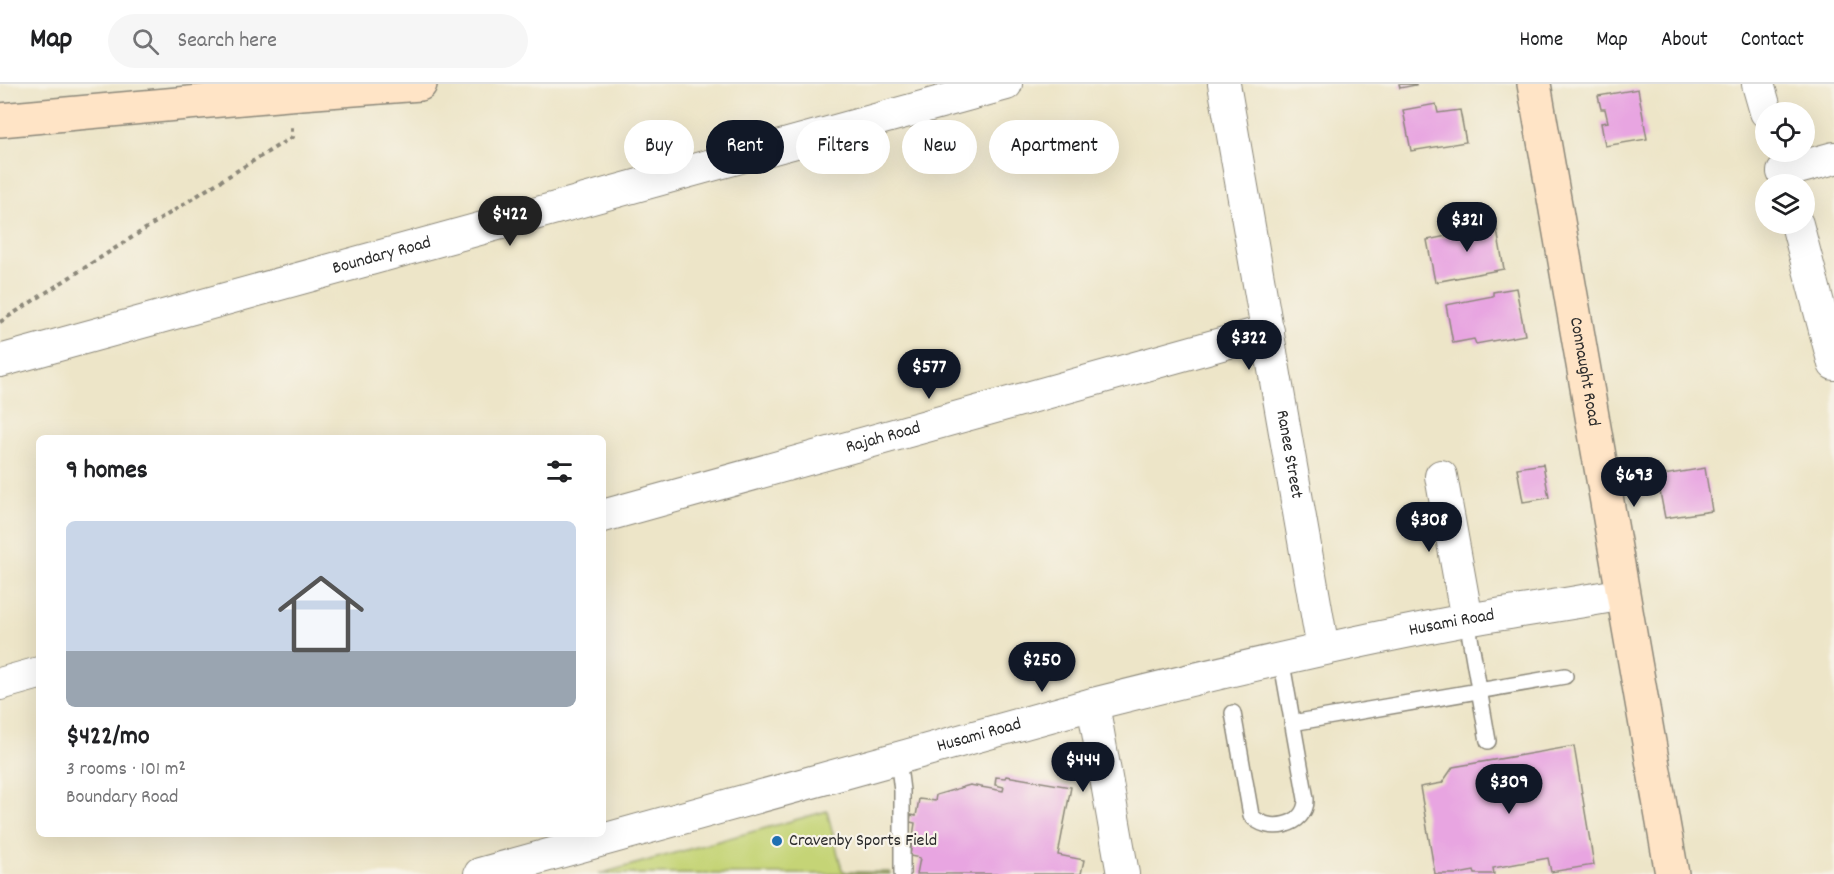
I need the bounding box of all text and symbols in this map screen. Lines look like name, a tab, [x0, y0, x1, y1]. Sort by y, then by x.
search box	[108, 14, 528, 68]
text: Map	[30, 21, 72, 61]
icon: search	[129, 25, 162, 58]
text: Search here	[177, 26, 277, 57]
text: Home	[1519, 26, 1563, 56]
text: Map	[1596, 26, 1628, 56]
text: About	[1661, 26, 1708, 56]
text: Contact	[1741, 26, 1804, 56]
map controls	[1755, 102, 1815, 234]
button: locate	[1755, 102, 1815, 162]
chip: Buy	[624, 120, 694, 174]
chip: Rent	[706, 120, 784, 174]
chip: Filters	[796, 120, 890, 174]
chip: New	[902, 120, 977, 174]
chip: Apartment	[989, 120, 1119, 174]
button: layers	[1755, 174, 1815, 234]
pin: $422	[474, 196, 546, 247]
text: $422	[492, 201, 528, 229]
pin: $321	[1431, 202, 1503, 253]
text: $321	[1451, 207, 1483, 235]
street label: Boundary Road	[330, 230, 434, 281]
street label: Connaught Road	[1562, 315, 1606, 428]
pin: $322	[1213, 320, 1285, 371]
text: $322	[1231, 325, 1267, 353]
pin: $577	[893, 349, 965, 400]
text: $577	[912, 354, 946, 382]
street label: Ranee Street	[1269, 408, 1309, 501]
street label: Rajah Road	[843, 416, 924, 460]
text: 9 homes	[66, 453, 148, 490]
icon: filters	[543, 455, 576, 488]
pin: $693	[1598, 457, 1670, 508]
text: $693	[1615, 462, 1653, 490]
pin: $308	[1393, 502, 1465, 553]
text: $308	[1410, 507, 1448, 535]
icon: home	[267, 560, 375, 668]
street label: Husami Road	[1407, 603, 1496, 643]
pin: $250	[1006, 642, 1078, 693]
text: $250	[1022, 647, 1062, 675]
street label: Husami Road	[934, 712, 1024, 759]
text: $422/mo	[66, 719, 150, 756]
pin: $444	[1047, 742, 1119, 793]
text: $444	[1065, 747, 1101, 775]
text: 3 rooms · 101 m²	[66, 756, 186, 784]
pin: $309	[1473, 764, 1545, 815]
text: $309	[1489, 769, 1529, 797]
text: Boundary Road	[66, 784, 179, 812]
place label: Cravenby Sports Field	[789, 829, 937, 854]
marker: Cravenby Sports Field	[770, 834, 784, 848]

